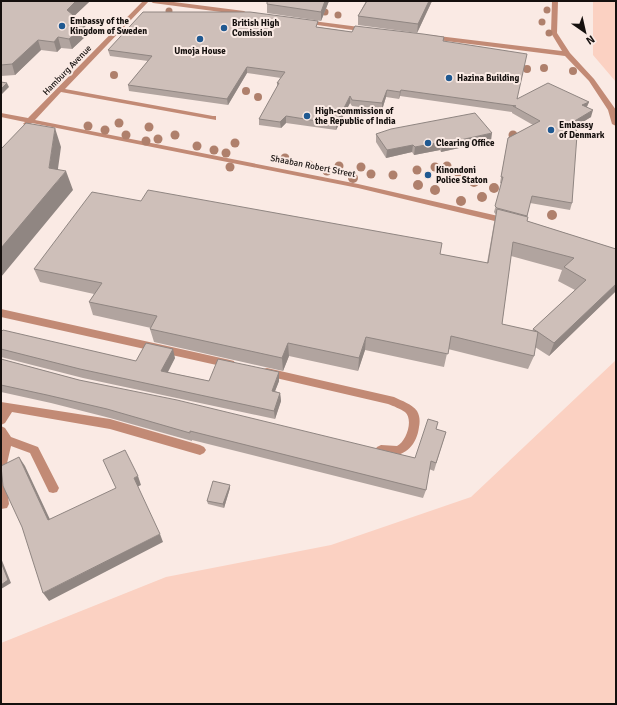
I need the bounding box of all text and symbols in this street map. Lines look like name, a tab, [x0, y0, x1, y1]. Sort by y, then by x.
north arrow	[565, 12, 605, 52]
place label: Embassy of the Kingdom of Sweden	[70, 16, 147, 37]
place label: British High Comission	[232, 18, 279, 39]
marker: Embassy of the Kingdom of Sweden	[57, 21, 67, 31]
marker: British High Comission	[219, 23, 229, 33]
text: N	[584, 32, 597, 47]
marker: Umoja House	[195, 34, 205, 44]
street label: Hamburg Avenue	[41, 43, 94, 98]
place label: Umoja House	[174, 46, 226, 57]
marker: Hazina Building	[444, 73, 454, 83]
place label: Hazina Building	[457, 73, 519, 84]
place label: High-commission of the Republic of India	[314, 106, 396, 127]
marker: High-commission of the Republic of India	[302, 111, 312, 121]
place label: Embassy of Denmark	[559, 120, 605, 141]
marker: Embassy of Denmark	[546, 125, 556, 135]
marker: Clearing Office	[423, 138, 433, 148]
place label: Clearing Office	[436, 138, 495, 149]
street label: Shaaban Robert Street	[269, 153, 356, 180]
place label: Kinondoni Police Staton	[436, 165, 488, 186]
marker: Kinondoni Police Staton	[423, 170, 433, 180]

